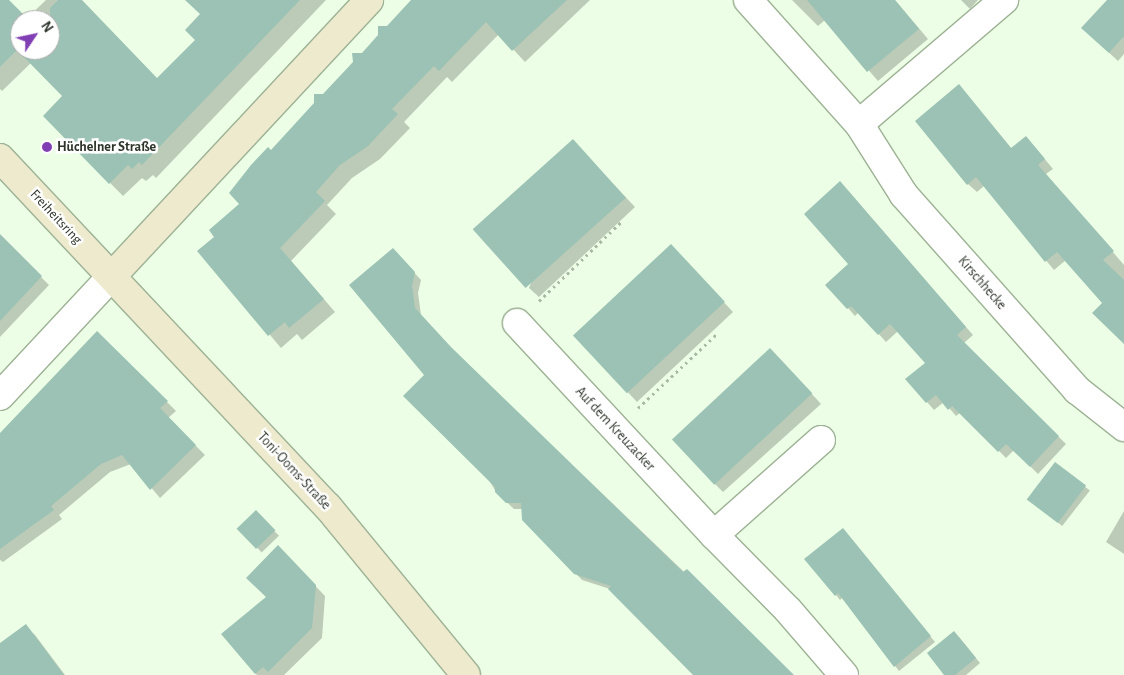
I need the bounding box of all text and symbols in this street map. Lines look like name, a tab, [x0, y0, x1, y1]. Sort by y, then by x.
north arrow	[10, 10, 60, 60]
text: N	[38, 19, 55, 35]
place label: Hüchelner Straße	[57, 139, 156, 155]
marker: Hüchelner Straße	[41, 141, 53, 153]
street label: Freiheitsring	[26, 186, 86, 248]
street label: Kirschhecke	[954, 253, 1010, 313]
street label: Auf dem Kreuzacker	[572, 383, 658, 475]
street label: Toni-Ooms-Straße	[254, 429, 334, 513]

